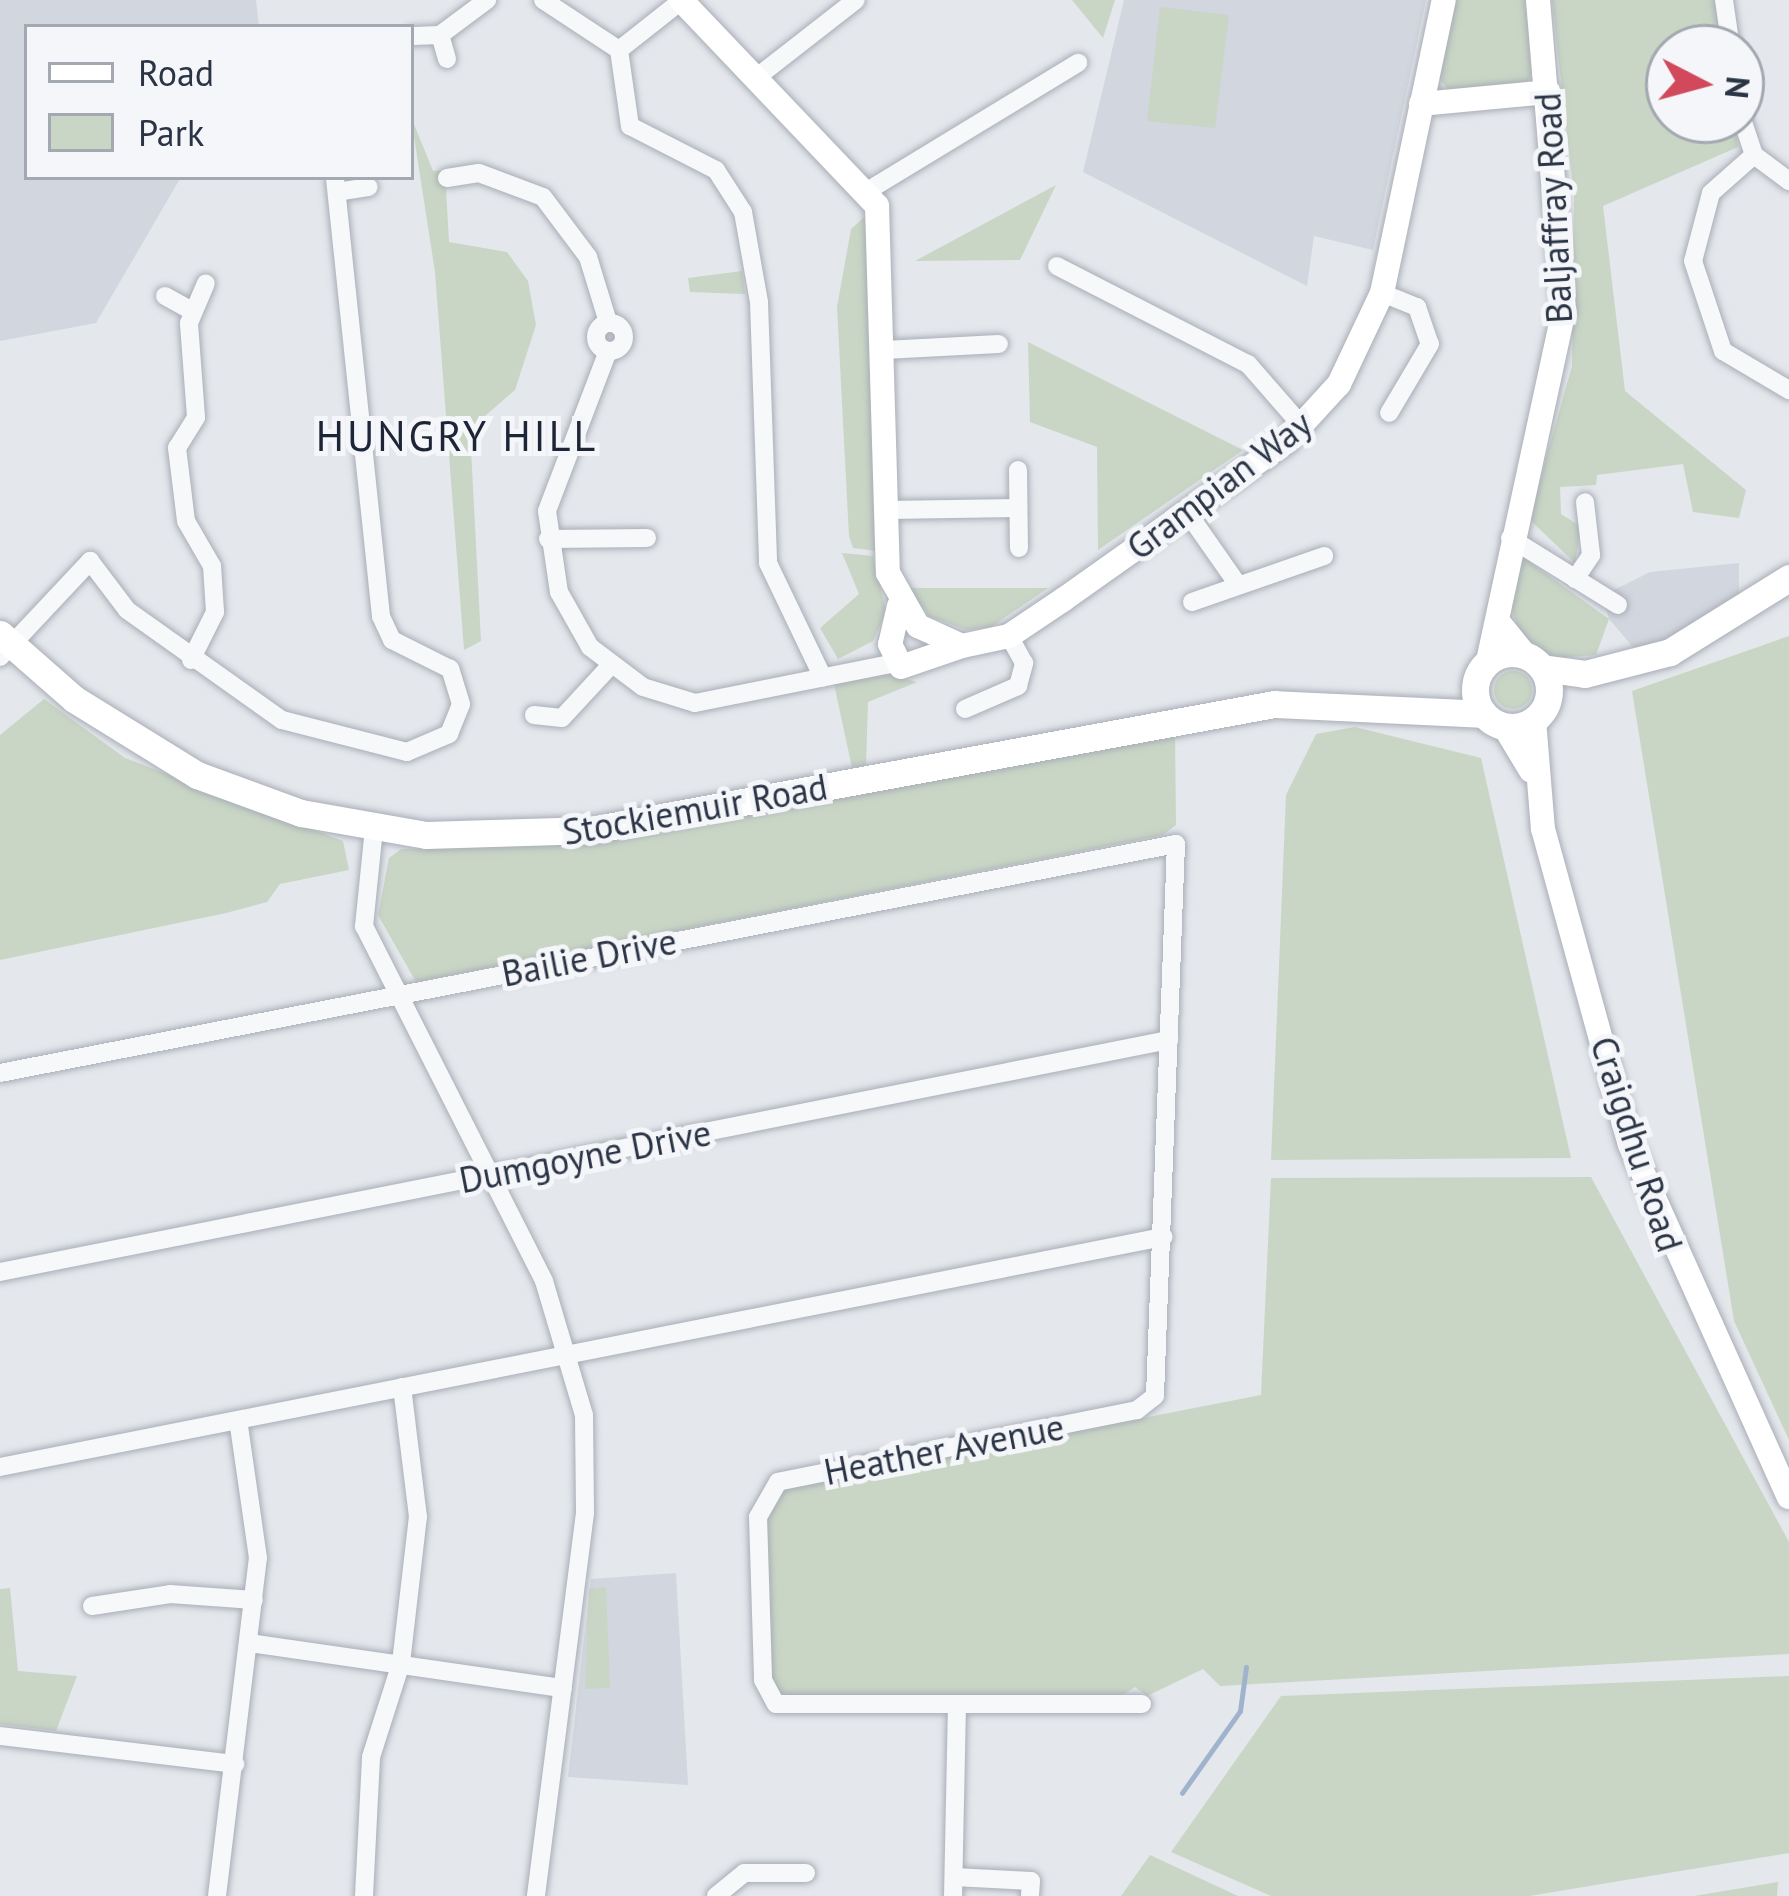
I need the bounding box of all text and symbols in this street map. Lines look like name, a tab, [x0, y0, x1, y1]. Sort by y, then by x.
legend	[24, 24, 414, 180]
north arrow	[1645, 24, 1765, 144]
text: Road	[138, 49, 214, 96]
text: N	[1716, 74, 1761, 101]
street label: Baljaffray Road	[1525, 91, 1581, 325]
text: Park	[138, 109, 204, 156]
street label: Grampian Way	[1118, 401, 1320, 569]
district label: HUNGRY HILL	[315, 411, 599, 461]
street label: Stockiemuir Road	[559, 764, 831, 854]
street label: Bailie Drive	[498, 919, 680, 995]
street label: Craigdhu Road	[1582, 1031, 1692, 1257]
street label: Dumgoyne Drive	[456, 1110, 714, 1202]
street label: Heather Avenue	[820, 1404, 1068, 1494]

